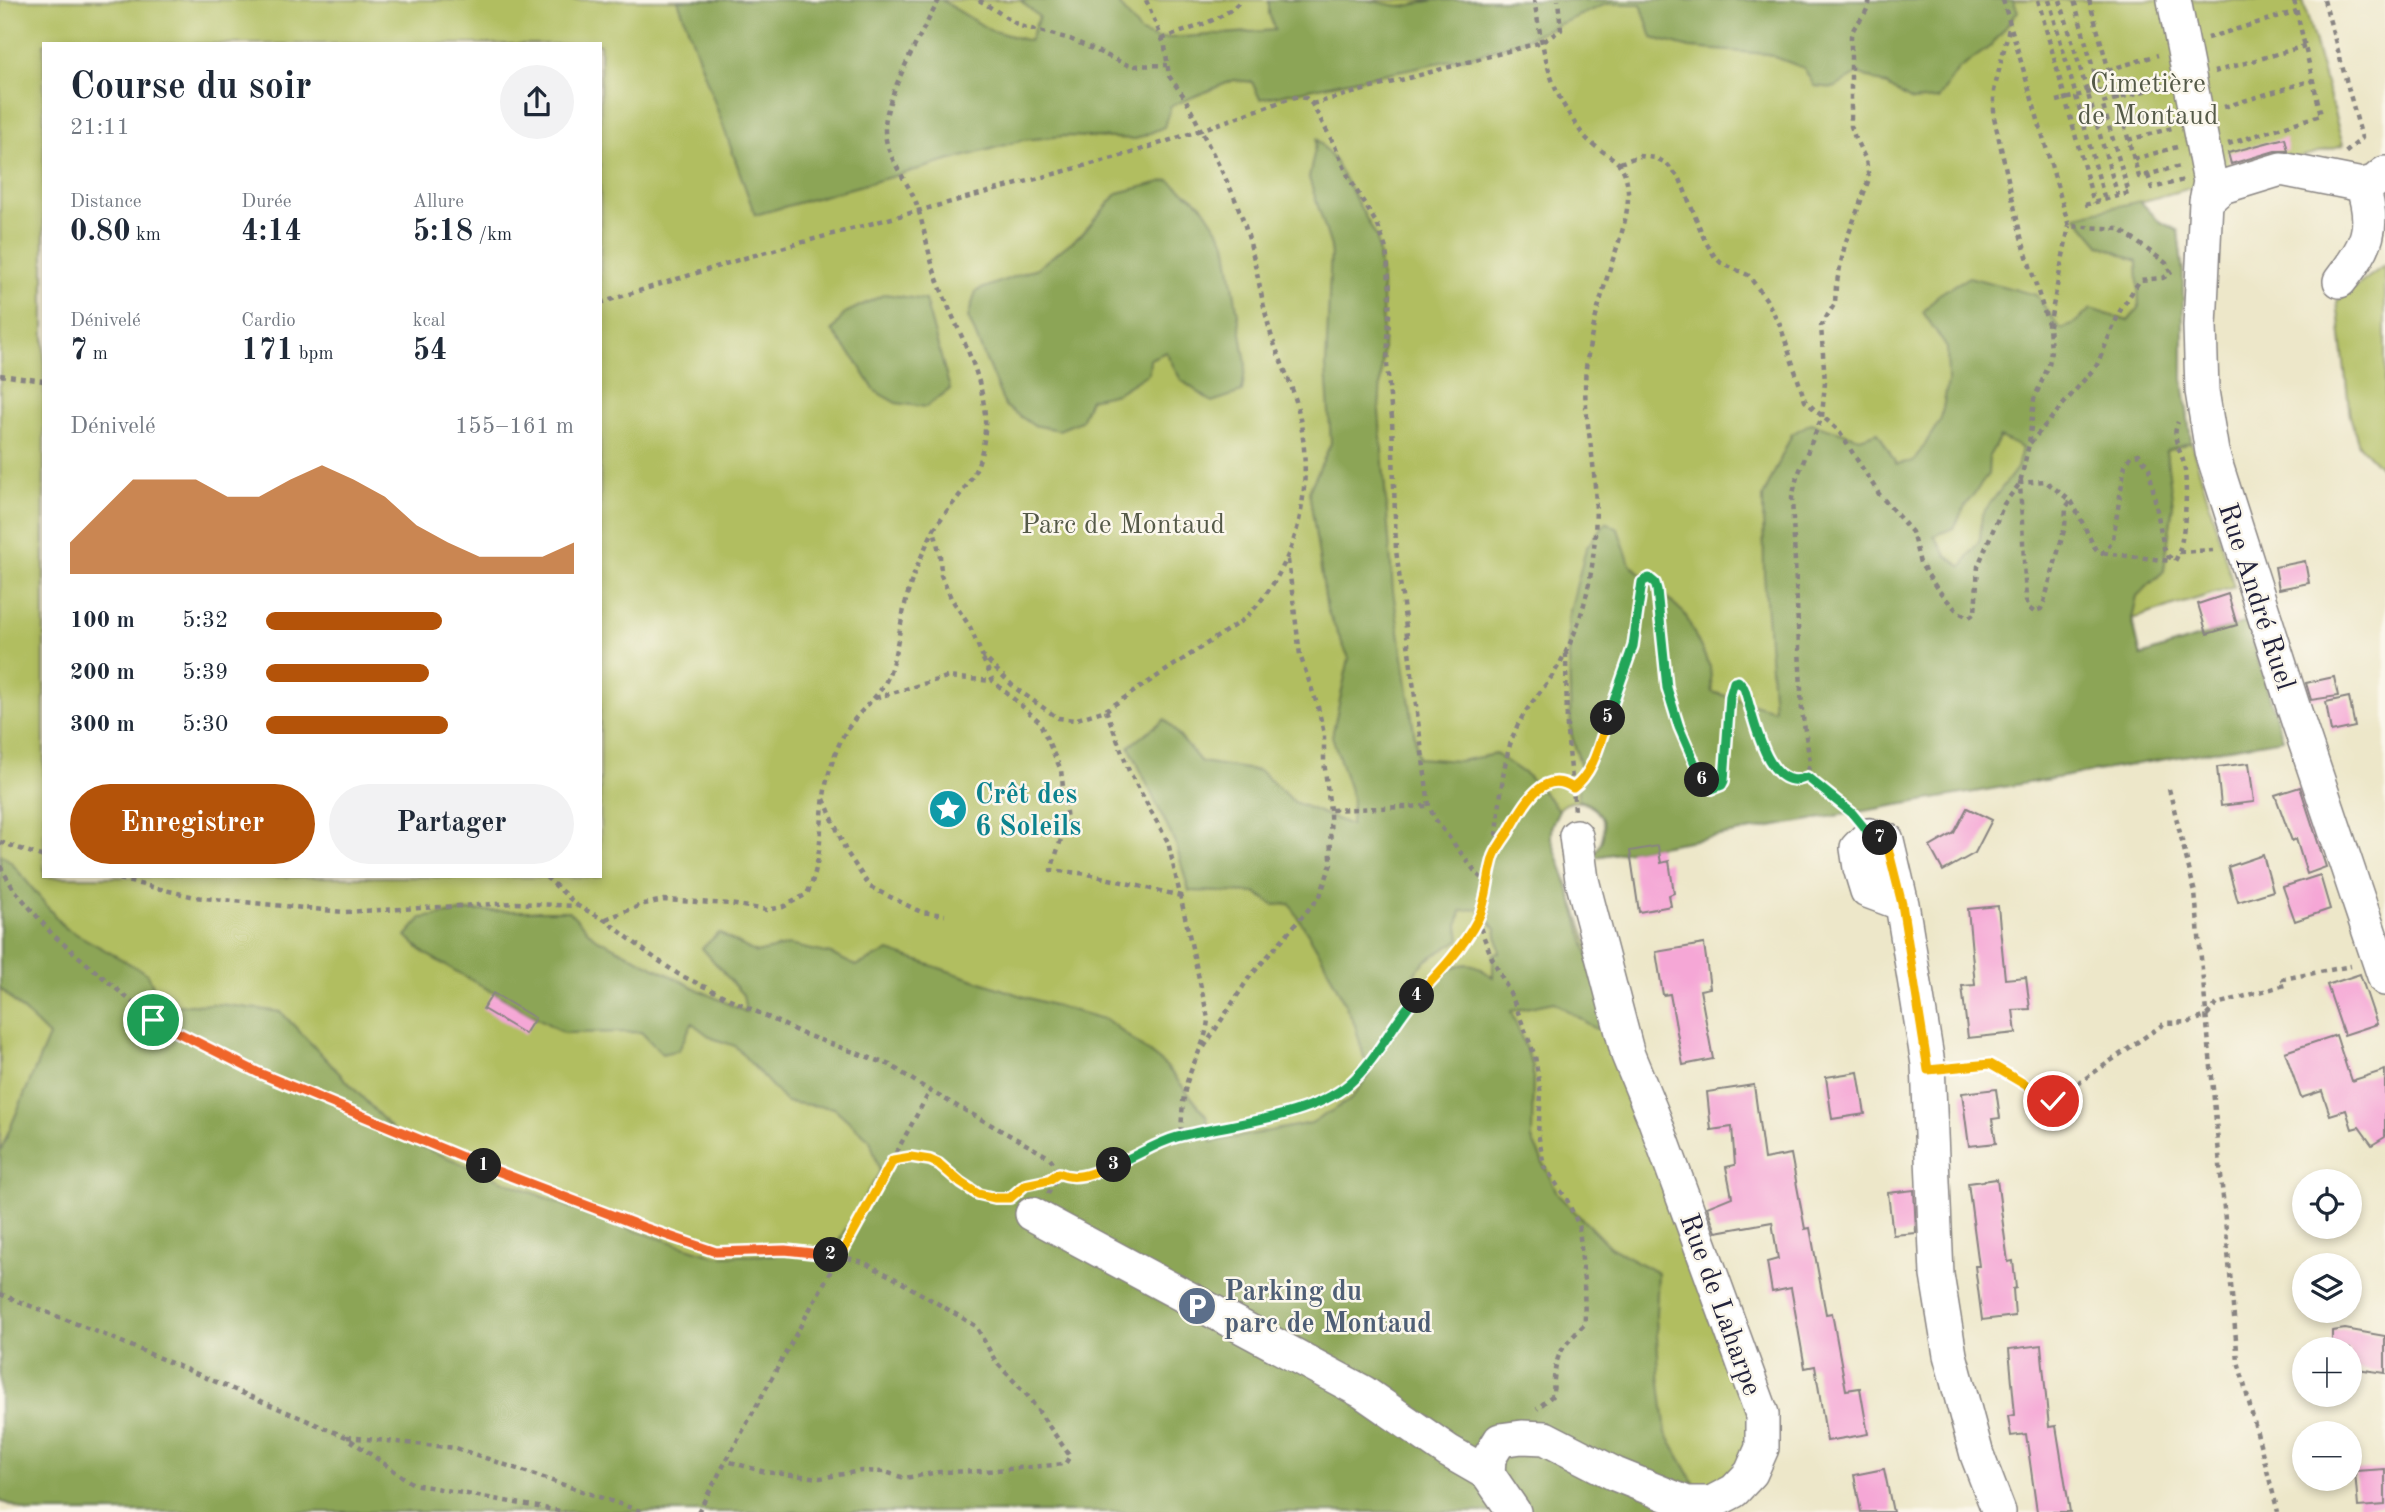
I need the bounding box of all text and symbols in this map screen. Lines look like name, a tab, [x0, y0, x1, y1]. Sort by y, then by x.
button: share	[500, 65, 574, 139]
text: Course du soir	[70, 69, 312, 107]
park label: Cimetière de Montaud	[2077, 71, 2219, 131]
text: 21:11	[70, 116, 130, 139]
text: Distance	[70, 193, 142, 212]
text: Durée	[241, 193, 292, 212]
text: Allure	[413, 193, 464, 212]
text: 0.80	[70, 217, 131, 247]
text: 4:14	[241, 217, 302, 247]
text: 5:18	[413, 217, 473, 247]
text: km	[131, 226, 161, 245]
text: /km	[473, 226, 512, 245]
text: Dénivelé	[70, 312, 141, 331]
text: Cardio	[241, 312, 296, 331]
text: kcal	[413, 312, 445, 331]
text: 7	[70, 336, 87, 366]
text: 171	[241, 336, 294, 366]
text: 54	[413, 336, 447, 366]
text: m	[87, 345, 108, 364]
text: bpm	[294, 345, 334, 364]
text: Dénivelé	[70, 415, 156, 438]
text: 155–161 m	[455, 415, 574, 438]
street label: Rue André Ruel	[2212, 500, 2299, 694]
park label: Parc de Montaud	[1021, 512, 1225, 540]
text: 100 m	[70, 609, 135, 632]
text: 5:32	[182, 609, 228, 632]
text: 200 m	[70, 661, 135, 684]
text: 5:39	[182, 661, 228, 684]
pin: 5	[1590, 700, 1626, 736]
text: 5	[1602, 708, 1613, 727]
text: 300 m	[70, 713, 135, 736]
text: 5:30	[182, 713, 228, 736]
pin: 6	[1684, 762, 1720, 798]
text: 6	[1696, 770, 1707, 789]
place label: Crêt des 6 Soleils	[975, 782, 1081, 842]
button: Enregistrer	[70, 784, 315, 864]
button: Partager	[329, 784, 574, 864]
place icon: Crêt des 6 Soleils	[927, 788, 969, 830]
pin: 7	[1862, 820, 1898, 856]
text: 7	[1874, 828, 1885, 847]
pin: 4	[1400, 978, 1434, 1014]
text: 4	[1411, 986, 1422, 1005]
pin	[123, 990, 183, 1050]
icon: arrive	[134, 1001, 172, 1039]
pin	[2023, 1071, 2083, 1131]
icon: check	[2034, 1082, 2072, 1120]
pin: 1	[466, 1148, 502, 1184]
pin: 3	[1096, 1148, 1132, 1182]
text: 3	[1108, 1155, 1119, 1174]
text: 1	[478, 1156, 489, 1175]
map controls	[2292, 1169, 2362, 1491]
button: locate	[2292, 1169, 2362, 1239]
street label: Rue de Laharpe	[1673, 1210, 1765, 1400]
pin: 2	[814, 1238, 848, 1272]
text: 2	[825, 1245, 836, 1264]
button: layers	[2292, 1253, 2362, 1323]
place label: Parking du parc de Montaud	[1224, 1279, 1432, 1339]
parking icon: Parking du parc de Montaud	[1176, 1285, 1218, 1327]
button: +	[2292, 1337, 2362, 1407]
button: −	[2292, 1421, 2362, 1491]

